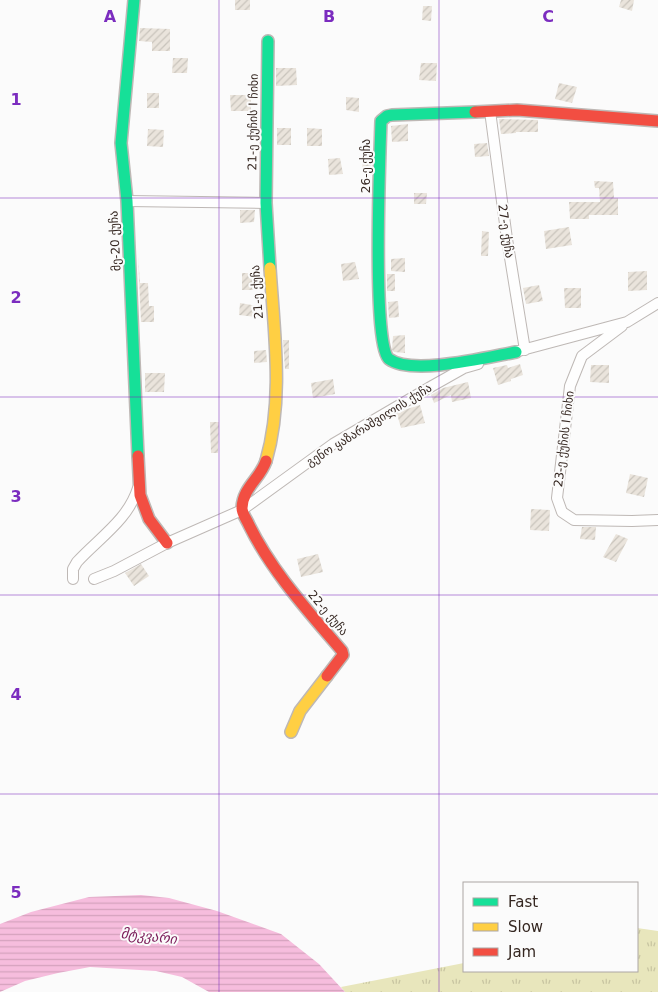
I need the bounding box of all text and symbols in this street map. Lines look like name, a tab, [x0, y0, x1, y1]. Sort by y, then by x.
text: A	[104, 7, 117, 26]
text: B	[323, 7, 335, 26]
text: C	[542, 7, 554, 26]
street label: 21-ე ქუჩის I ჩიხი	[245, 73, 261, 171]
text: 1	[10, 90, 22, 109]
street label: 26-ე ქუჩა	[359, 139, 373, 193]
street label: 27-ე ქუჩა	[495, 203, 517, 259]
street label: მე-20 ქუჩა	[106, 210, 124, 272]
street label: 21-ე ქუჩა	[248, 264, 266, 320]
text: 2	[10, 288, 22, 307]
street label: გენო ყაზარაშვილის ქუჩა	[304, 381, 434, 469]
street label: 23-ე ქუჩის I ჩიხი	[551, 390, 577, 488]
text: 3	[10, 487, 22, 506]
street label: 22-ე ქუჩა	[305, 588, 351, 638]
text: 4	[10, 685, 22, 704]
legend	[463, 882, 638, 972]
text: 5	[10, 883, 22, 902]
text: Fast	[508, 893, 538, 911]
text: Slow	[508, 918, 543, 936]
water label: მტკვარი	[120, 925, 179, 947]
text: Jam	[507, 943, 536, 961]

